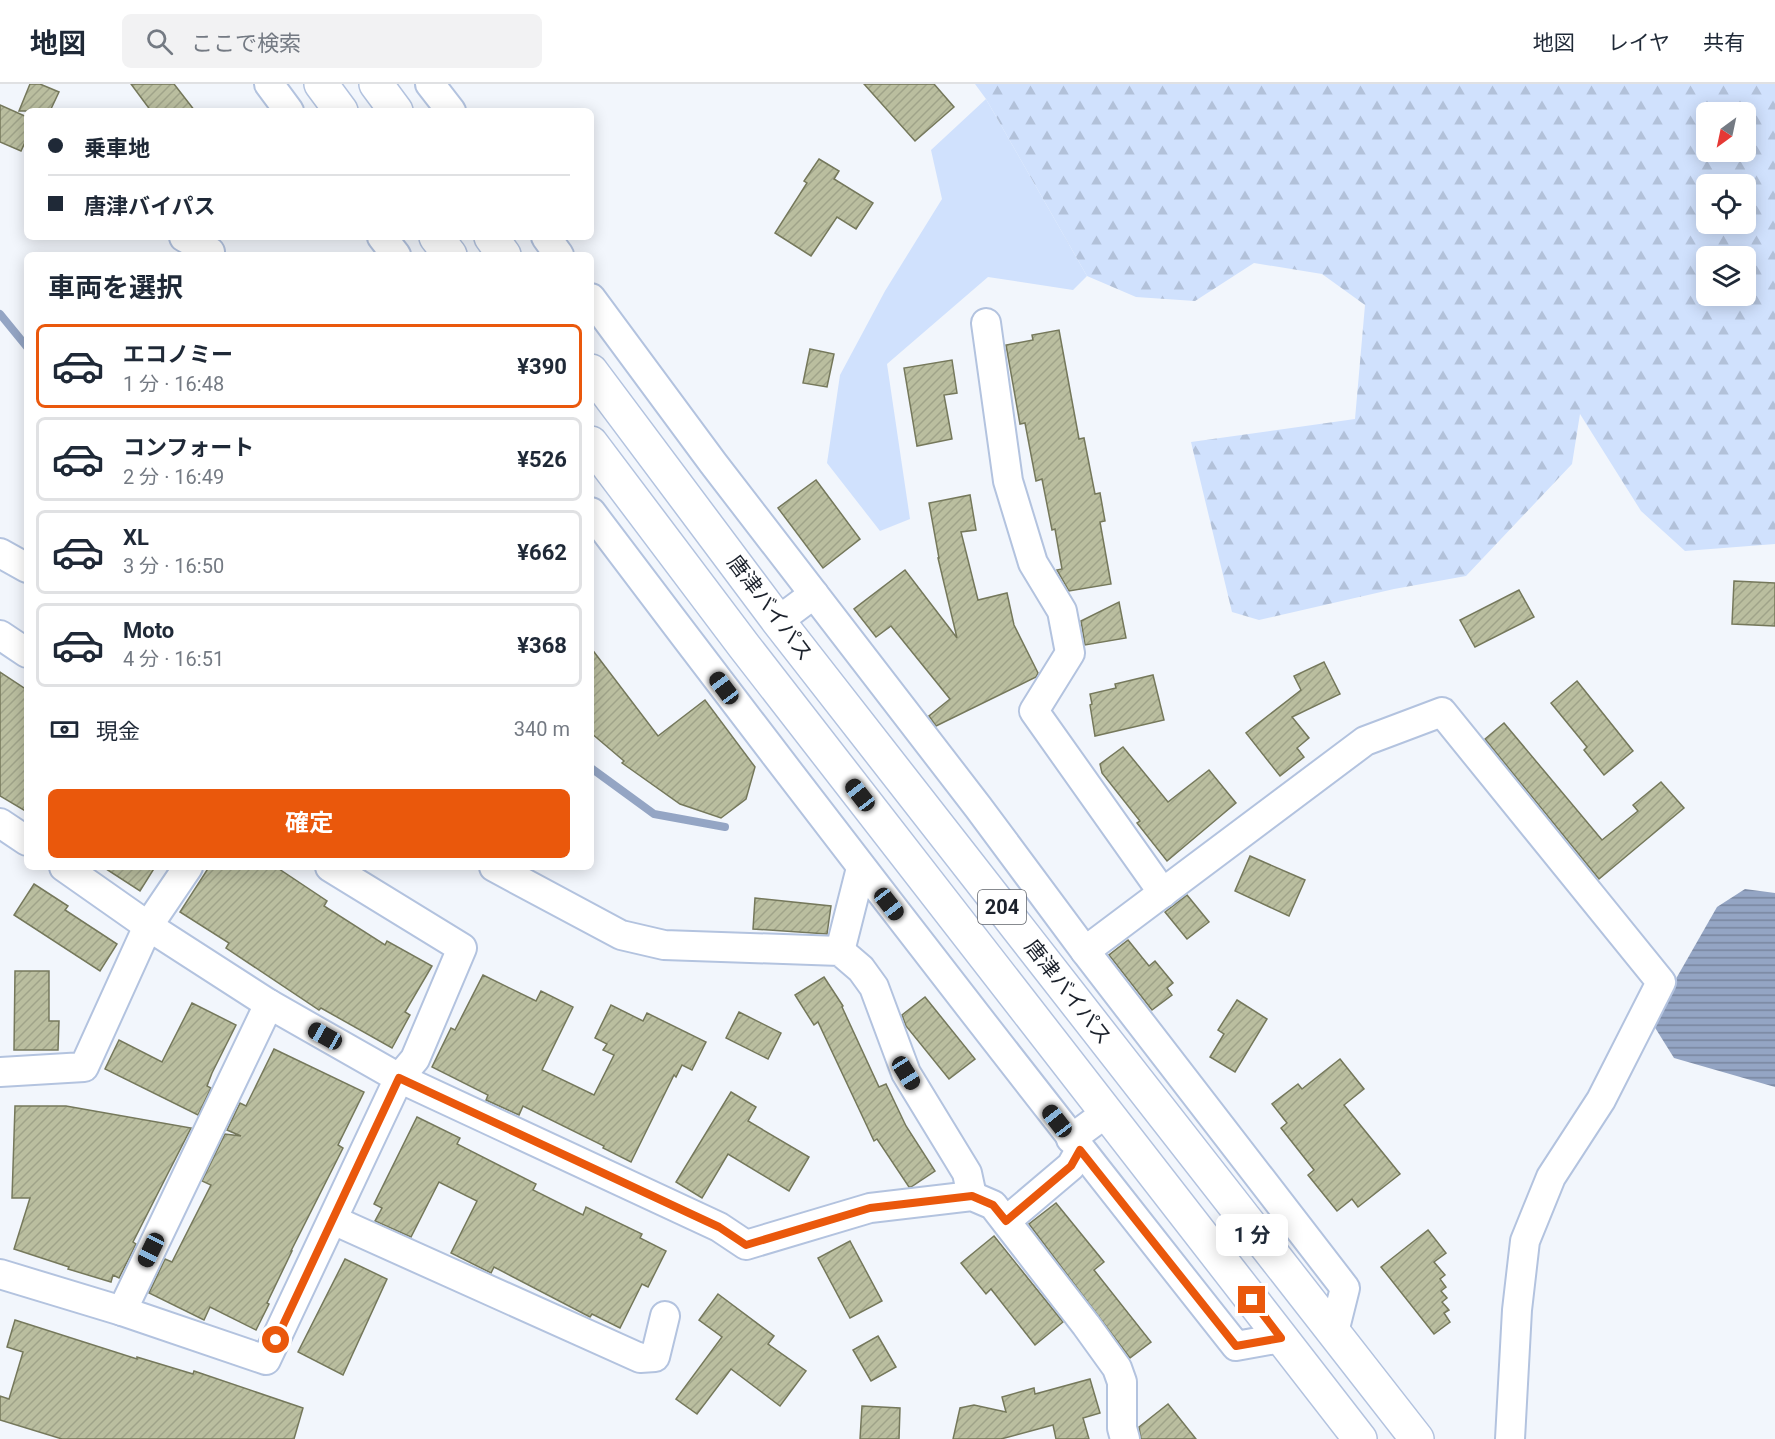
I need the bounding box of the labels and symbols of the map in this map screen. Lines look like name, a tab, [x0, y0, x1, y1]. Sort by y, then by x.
north arrow	[1696, 102, 1756, 162]
street label: 唐津バイパス	[723, 551, 817, 665]
car	[706, 668, 742, 708]
car	[842, 775, 878, 815]
car	[871, 884, 907, 924]
road number: 204	[978, 890, 1026, 924]
street label: 唐津バイパス	[1020, 935, 1116, 1049]
car	[305, 1019, 345, 1053]
car	[889, 1053, 923, 1093]
car	[1039, 1101, 1075, 1141]
callout: 1 分	[1216, 1213, 1288, 1255]
car	[135, 1230, 167, 1270]
route end	[1238, 1286, 1265, 1313]
route start	[262, 1326, 289, 1353]

